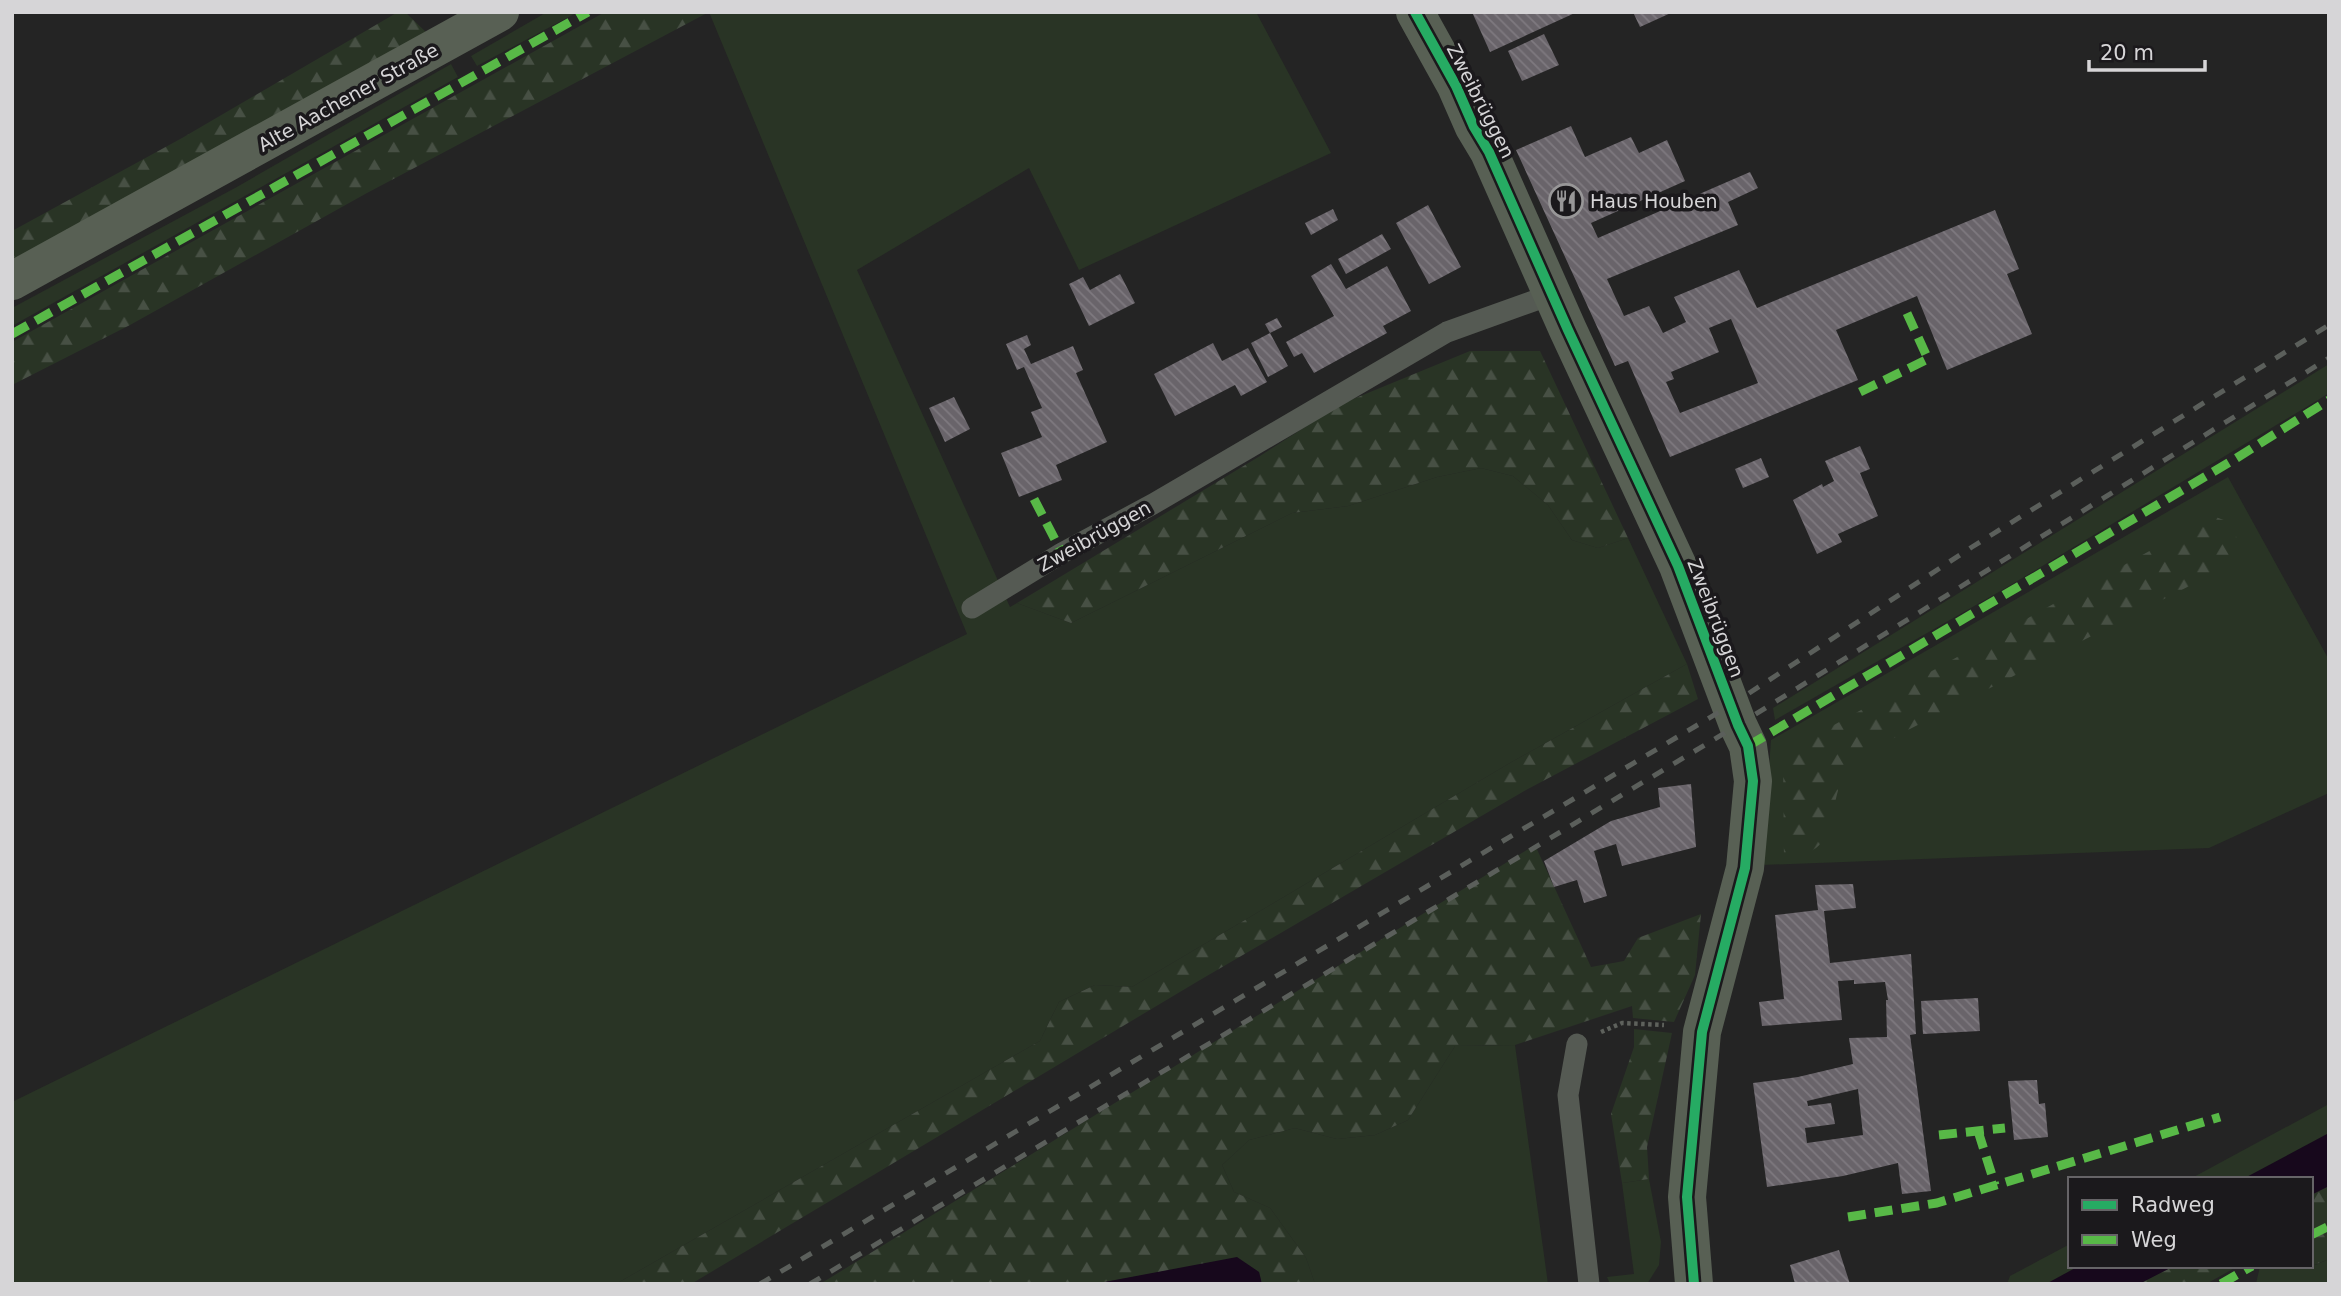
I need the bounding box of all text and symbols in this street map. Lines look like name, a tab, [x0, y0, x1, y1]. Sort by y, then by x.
scale bar	[2089, 28, 2204, 72]
street label: Alte Aachener Straße	[254, 38, 442, 156]
street label: Zweibrüggen	[1443, 40, 1519, 162]
text: 20 m	[2100, 41, 2154, 65]
restaurant icon: Haus Houben	[1547, 182, 1585, 220]
place label: Haus Houben	[1590, 190, 1718, 212]
street label: Zweibrüggen	[1034, 496, 1154, 576]
street label: Zweibrüggen	[1683, 556, 1749, 680]
legend	[2068, 1177, 2313, 1268]
text: Radweg	[2131, 1193, 2215, 1217]
text: Weg	[2131, 1228, 2177, 1252]

